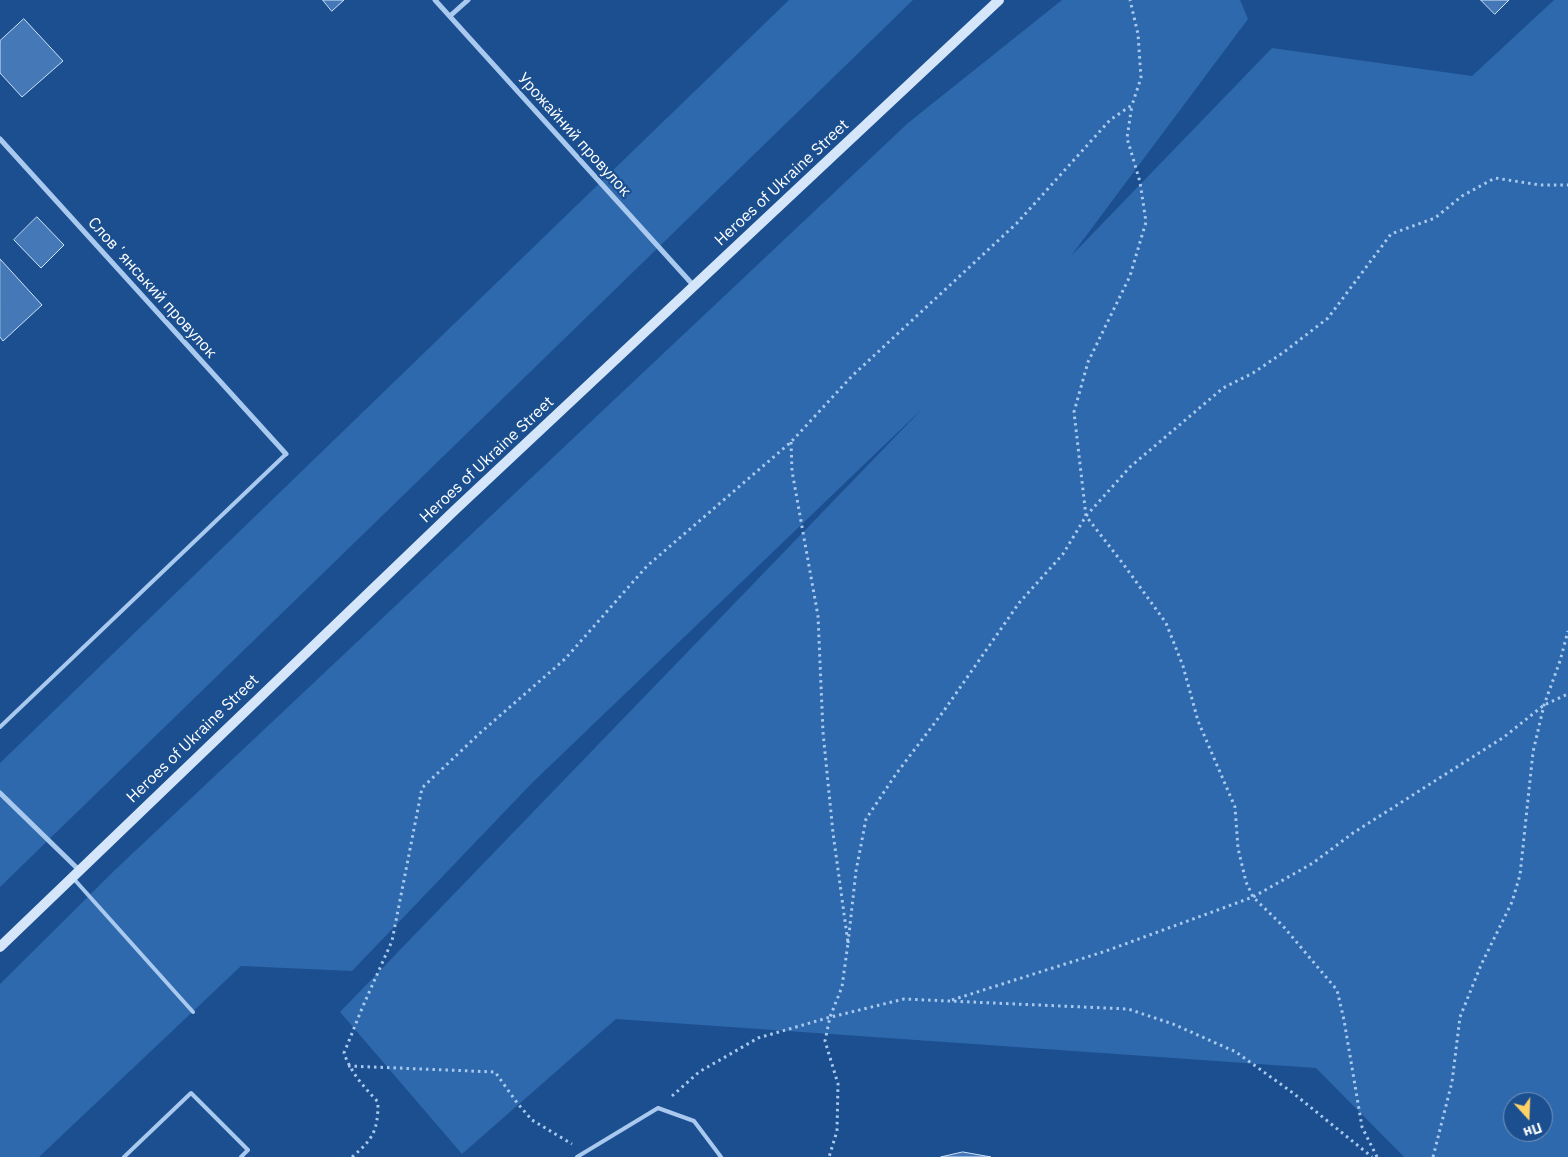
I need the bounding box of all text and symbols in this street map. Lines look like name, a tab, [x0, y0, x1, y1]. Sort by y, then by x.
street label: Урожайний провулок	[513, 69, 635, 201]
street label: Heroes of Ukraine Street	[711, 116, 853, 250]
street label: Словʼянський провулок	[84, 214, 220, 362]
street label: Heroes of Ukraine Street	[416, 393, 558, 527]
street label: Heroes of Ukraine Street	[123, 671, 263, 807]
north arrow	[1503, 1092, 1553, 1142]
text: Пн	[1521, 1119, 1545, 1142]

